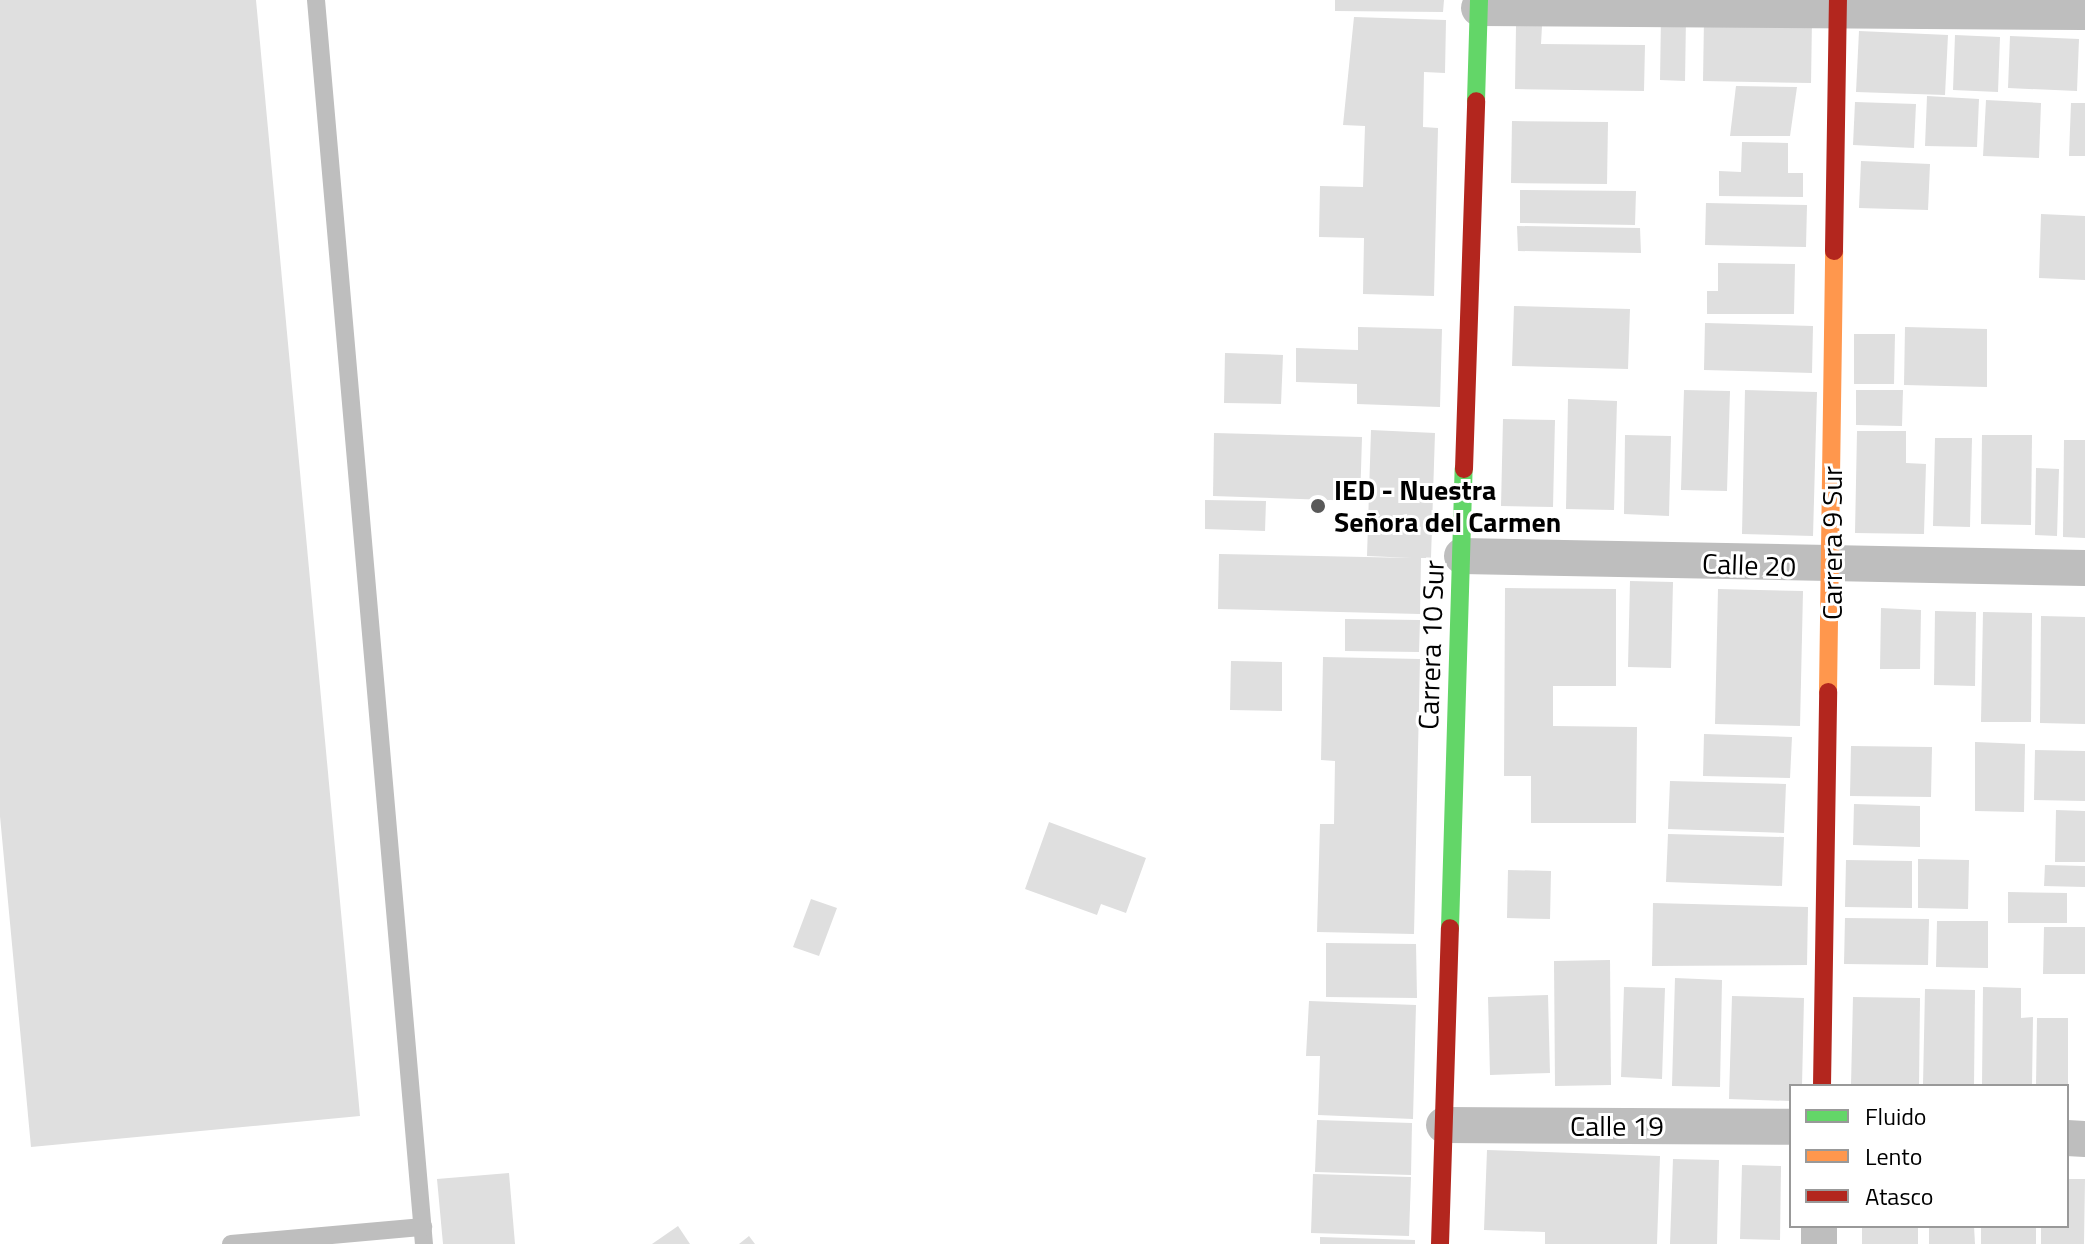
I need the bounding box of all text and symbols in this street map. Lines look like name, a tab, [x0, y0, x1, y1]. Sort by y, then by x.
street label: Carrera 9 Sur	[1815, 466, 1849, 620]
place label: IED - Nuestra Señora del Carmen	[1334, 473, 1561, 539]
marker: IED - Nuestra Señora del Carmen	[1309, 497, 1327, 515]
street label: Calle 20	[1702, 547, 1796, 583]
street label: Carrera 10 Sur	[1411, 560, 1451, 730]
legend	[1789, 1084, 2069, 1228]
text: Fluido	[1865, 1098, 1927, 1134]
street label: Calle 19	[1570, 1109, 1664, 1143]
text: Lento	[1865, 1138, 1922, 1174]
text: Atasco	[1865, 1178, 1934, 1214]

